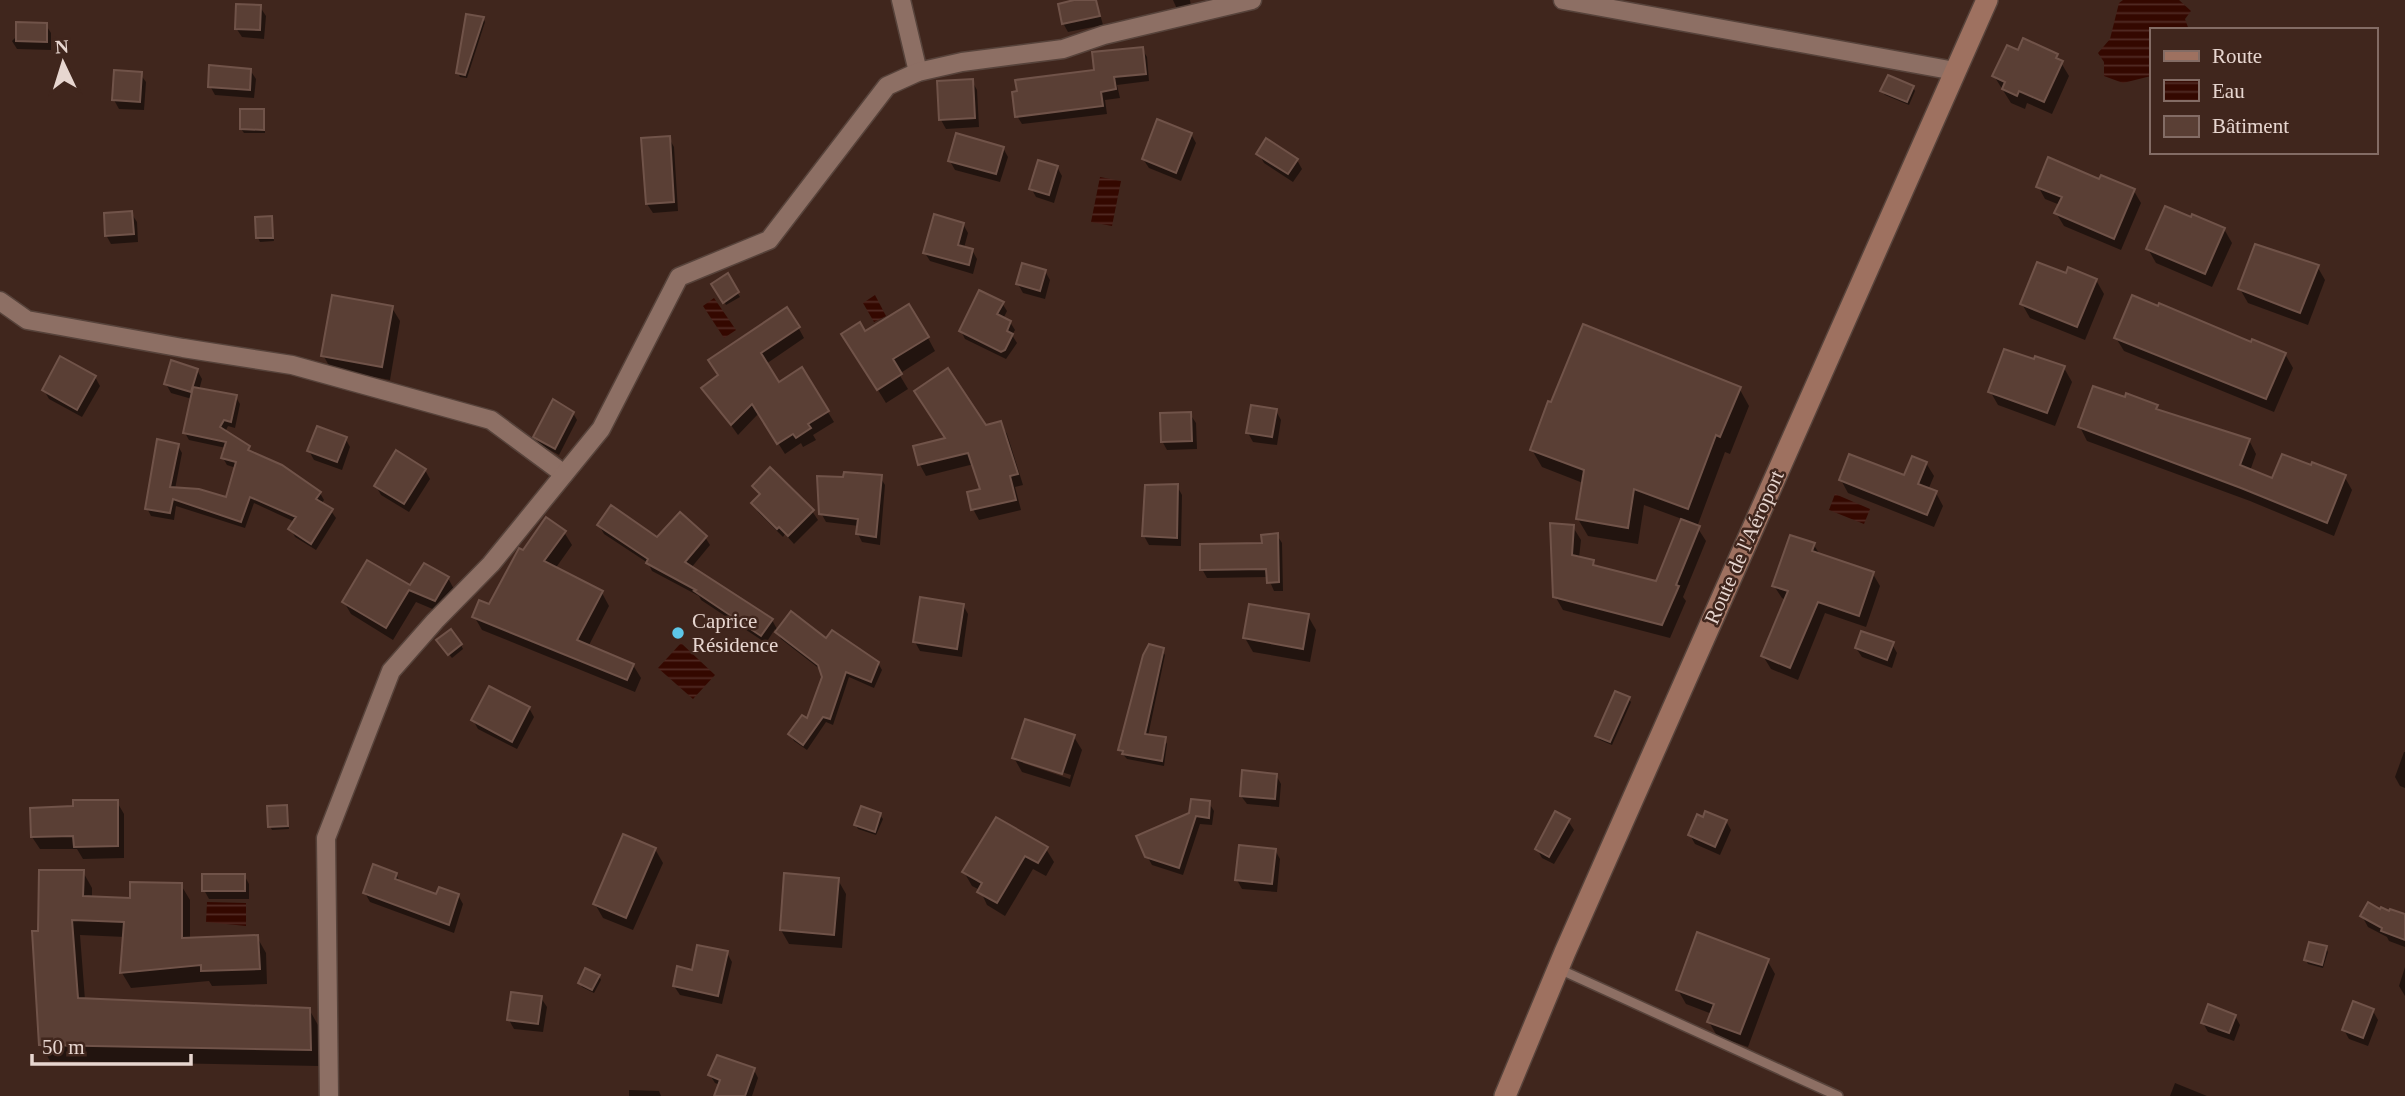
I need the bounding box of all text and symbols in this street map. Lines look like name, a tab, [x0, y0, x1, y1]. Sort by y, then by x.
north arrow	[28, 28, 98, 98]
legend	[2150, 28, 2377, 154]
text: N	[54, 36, 70, 57]
text: Route	[2212, 44, 2262, 68]
text: Eau	[2212, 79, 2245, 103]
text: Bâtiment	[2212, 114, 2289, 138]
street label: Route de l'Aéroport	[1699, 466, 1789, 628]
place label: Caprice Résidence	[692, 609, 778, 657]
marker: Caprice Résidence	[670, 625, 686, 641]
scale bar	[32, 1023, 191, 1066]
text: 50 m	[42, 1035, 85, 1059]

